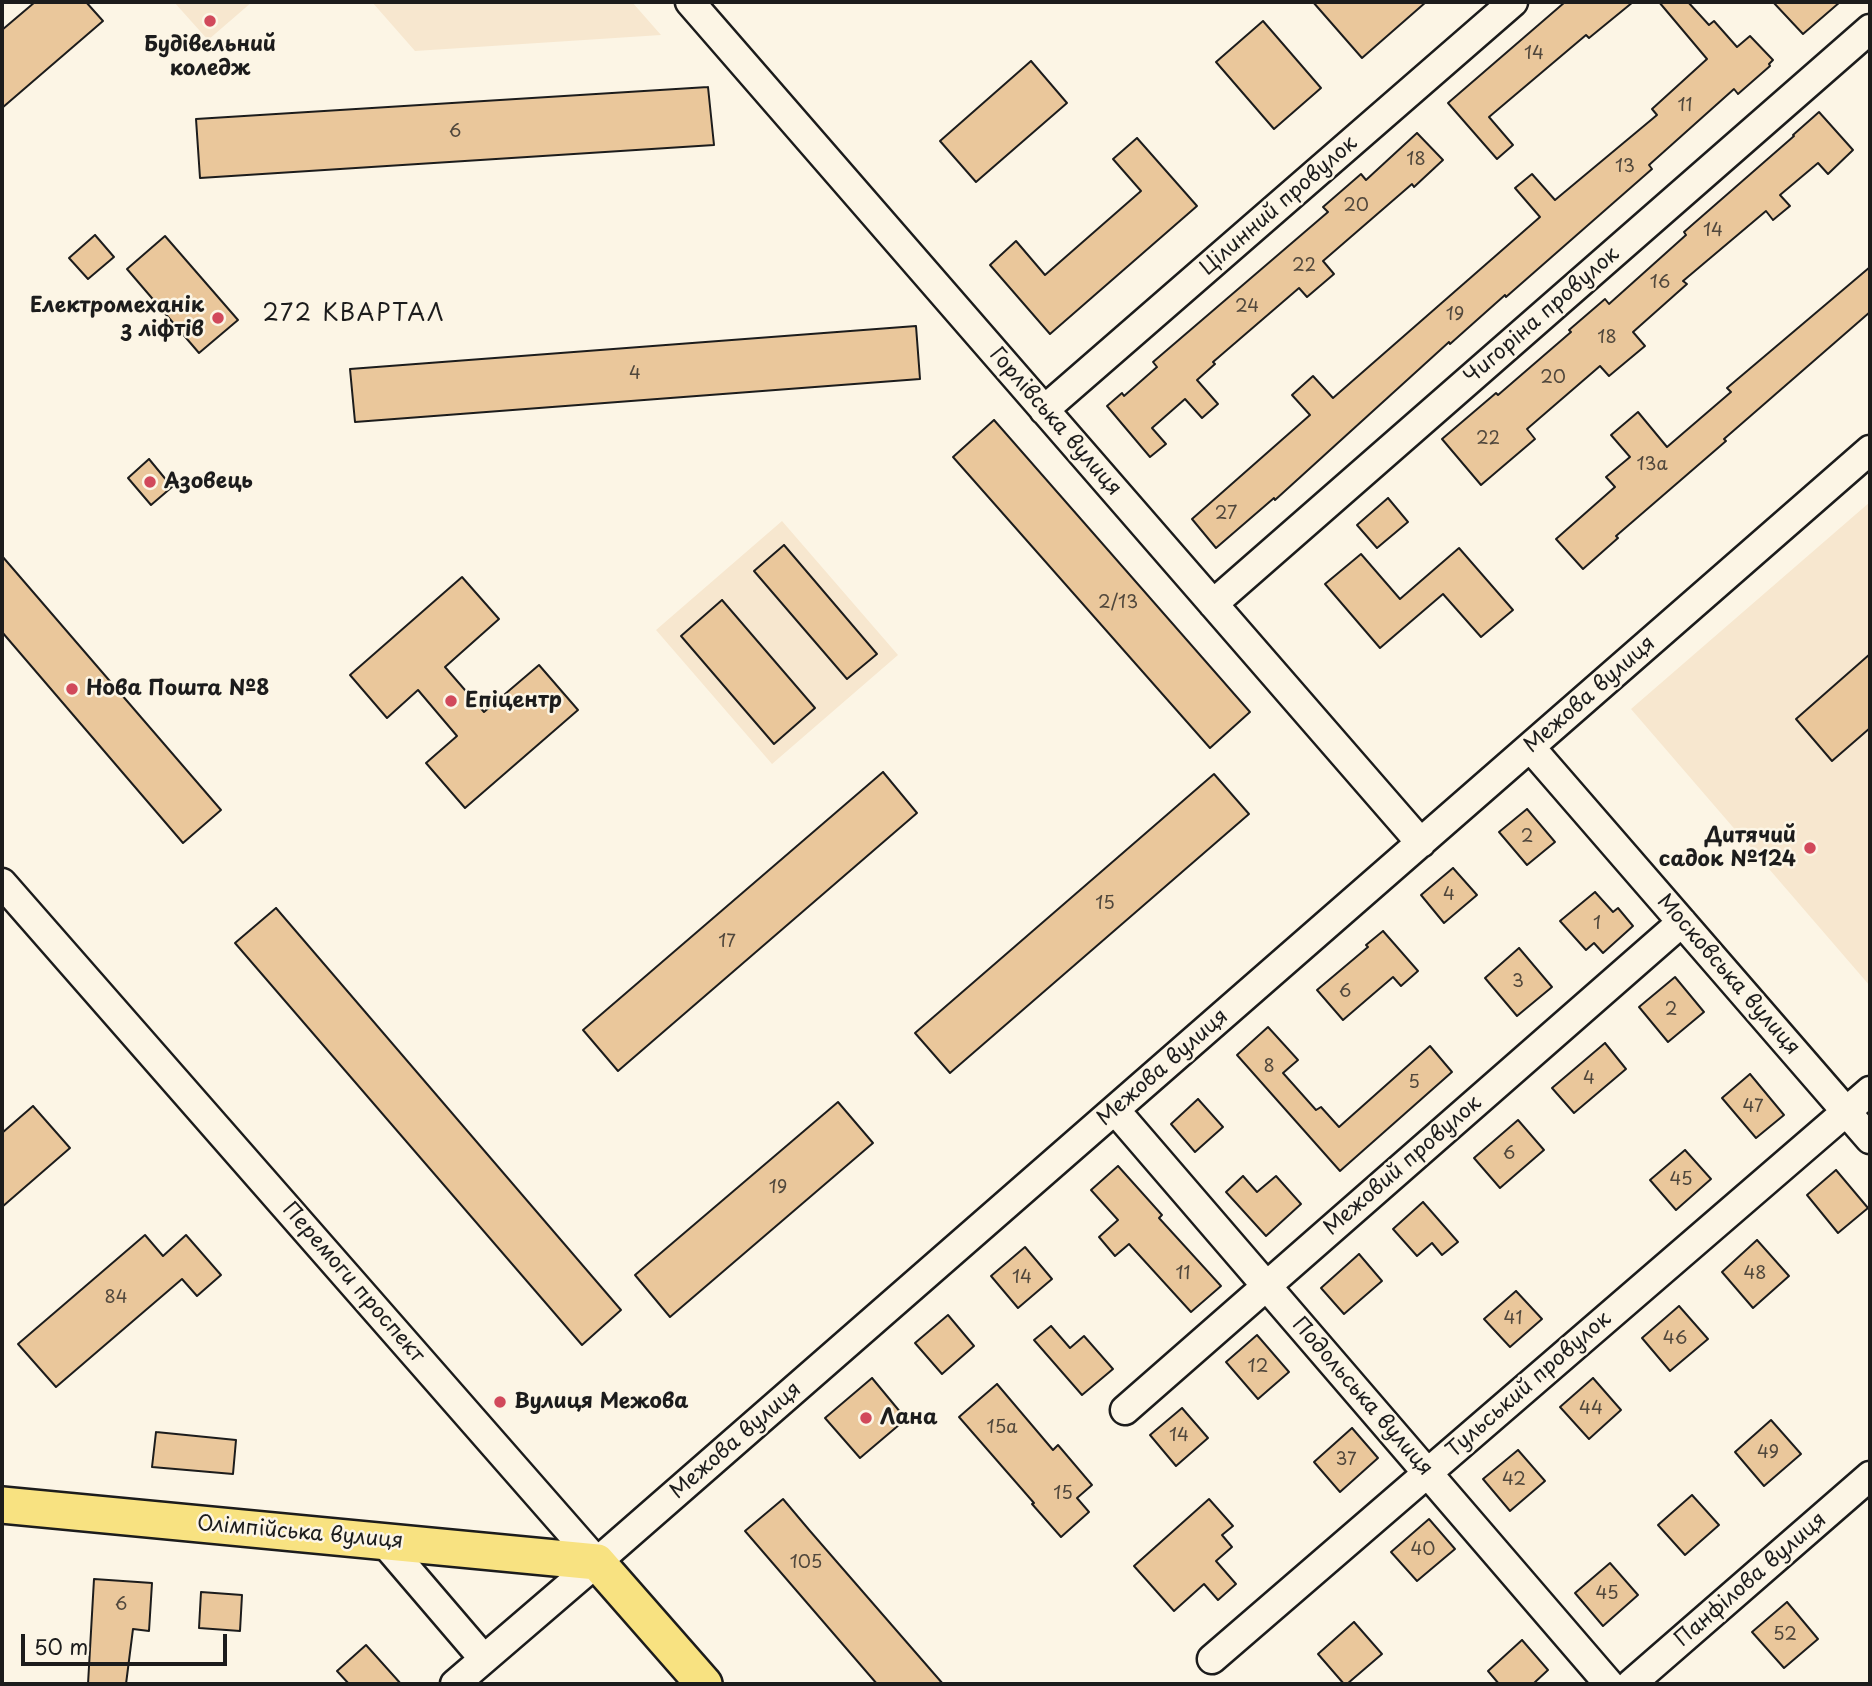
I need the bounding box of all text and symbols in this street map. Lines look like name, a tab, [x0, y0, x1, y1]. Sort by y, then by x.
marker: Будівельний коледж	[202, 13, 218, 29]
place label: Будівельний коледж	[144, 32, 276, 82]
house number: 14	[1524, 43, 1544, 65]
house number: 11	[1677, 95, 1693, 117]
house number: 6	[449, 121, 461, 143]
street label: Цілинний провулок	[1195, 131, 1363, 281]
house number: 18	[1406, 149, 1426, 171]
house number: 13	[1615, 156, 1635, 178]
house number: 20	[1343, 195, 1369, 217]
house number: 14	[1703, 220, 1723, 242]
street label: Чигоріна провулок	[1459, 242, 1625, 390]
house number: 22	[1292, 255, 1316, 277]
house number: 16	[1650, 272, 1670, 294]
place label: Електромеханік з ліфтів	[30, 293, 204, 343]
house number: 24	[1235, 296, 1259, 318]
district label: 272 КВАРТАЛ	[263, 301, 445, 329]
house number: 19	[1446, 304, 1464, 326]
marker: Електромеханік з ліфтів	[210, 310, 226, 326]
house number: 18	[1597, 327, 1617, 349]
street label: Горлівська вулиця	[984, 343, 1126, 501]
house number: 4	[629, 363, 641, 385]
house number: 20	[1540, 367, 1566, 389]
house number: 22	[1476, 428, 1500, 450]
house number: 13а	[1636, 454, 1668, 476]
place label: Азовець	[164, 469, 253, 495]
marker: Азовець	[142, 474, 158, 490]
house number: 27	[1215, 503, 1237, 525]
house number: 2/13	[1098, 592, 1138, 614]
street label: Межова вулиця	[1519, 631, 1661, 759]
place label: Нова Пошта №8	[86, 676, 269, 702]
marker: Нова Пошта №8	[64, 681, 80, 697]
place label: Епіцентр	[465, 688, 562, 714]
marker: Епіцентр	[443, 693, 459, 709]
place label: Дитячий садок №124	[1659, 823, 1796, 873]
house number: 2	[1521, 826, 1533, 848]
marker: Дитячий садок №124	[1802, 840, 1818, 856]
house number: 4	[1443, 884, 1455, 906]
street label: Московська вулиця	[1651, 889, 1805, 1061]
house number: 15	[1095, 893, 1115, 915]
house number: 1	[1593, 913, 1601, 935]
house number: 17	[718, 931, 736, 953]
house number: 3	[1512, 971, 1524, 993]
house number: 6	[1339, 981, 1351, 1003]
house number: 2	[1665, 999, 1677, 1021]
street label: Межова вулиця	[1092, 1004, 1234, 1132]
house number: 8	[1263, 1056, 1275, 1078]
house number: 4	[1583, 1068, 1595, 1090]
house number: 5	[1408, 1072, 1420, 1094]
street label: Межовий провулок	[1319, 1091, 1487, 1241]
house number: 47	[1742, 1096, 1764, 1118]
house number: 6	[1503, 1143, 1515, 1165]
house number: 45	[1670, 1169, 1692, 1191]
house number: 19	[769, 1177, 787, 1199]
street label: Перемоги проспект	[277, 1198, 429, 1368]
house number: 11	[1175, 1263, 1191, 1285]
house number: 48	[1743, 1263, 1767, 1285]
house number: 14	[1012, 1267, 1032, 1289]
house number: 84	[104, 1287, 128, 1309]
street label: Тульський провулок	[1441, 1307, 1617, 1463]
house number: 41	[1504, 1308, 1522, 1330]
street label: Подольська вулиця	[1286, 1313, 1438, 1481]
house number: 46	[1663, 1328, 1687, 1350]
house number: 12	[1248, 1356, 1268, 1378]
street label: Межова вулиця	[665, 1377, 807, 1505]
place label: Вулиця Межова	[514, 1389, 689, 1415]
marker: Вулиця Межова	[492, 1394, 508, 1410]
house number: 44	[1579, 1398, 1603, 1420]
place label: Лана	[880, 1405, 938, 1431]
marker: Лана	[858, 1410, 874, 1426]
house number: 15а	[987, 1417, 1017, 1439]
house number: 14	[1169, 1425, 1189, 1447]
house number: 49	[1757, 1442, 1779, 1464]
house number: 37	[1335, 1449, 1357, 1471]
house number: 42	[1502, 1469, 1526, 1491]
house number: 15	[1053, 1483, 1073, 1505]
street label: Панфілова вулиця	[1670, 1508, 1832, 1652]
street label: Олімпійська вулиця	[196, 1511, 404, 1555]
house number: 40	[1410, 1539, 1436, 1561]
house number: 105	[790, 1552, 822, 1574]
house number: 45	[1596, 1583, 1618, 1605]
house number: 6	[115, 1594, 127, 1616]
scale bar	[24, 1620, 231, 1664]
house number: 52	[1773, 1624, 1797, 1646]
text: 50 m	[34, 1630, 88, 1662]

